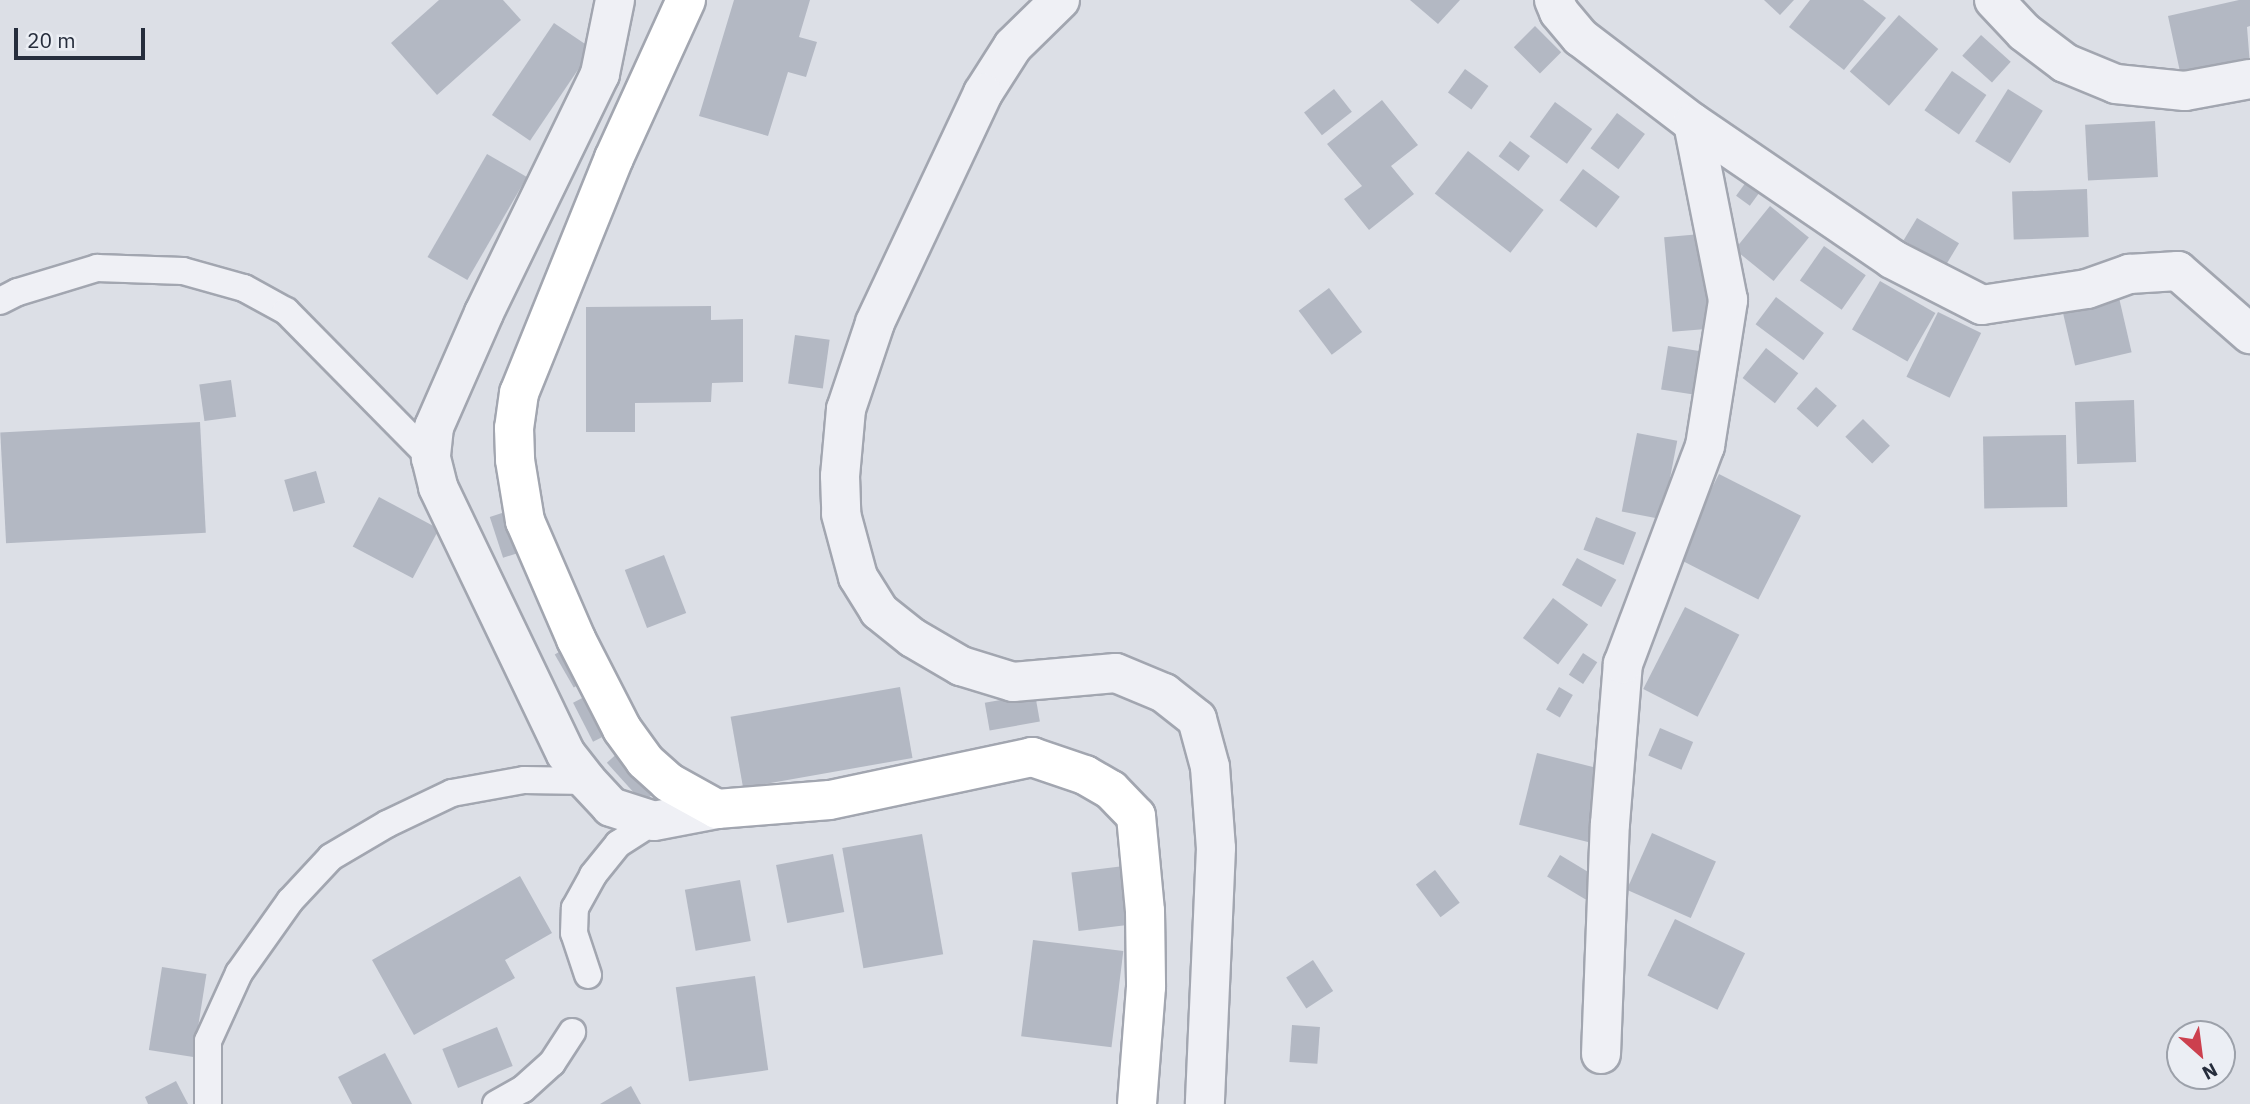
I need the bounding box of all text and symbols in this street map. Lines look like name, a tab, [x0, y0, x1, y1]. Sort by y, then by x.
scale bar	[18, 14, 149, 58]
text: 20 m	[27, 26, 76, 54]
north arrow	[2166, 1020, 2236, 1090]
text: N	[2198, 1058, 2222, 1086]

